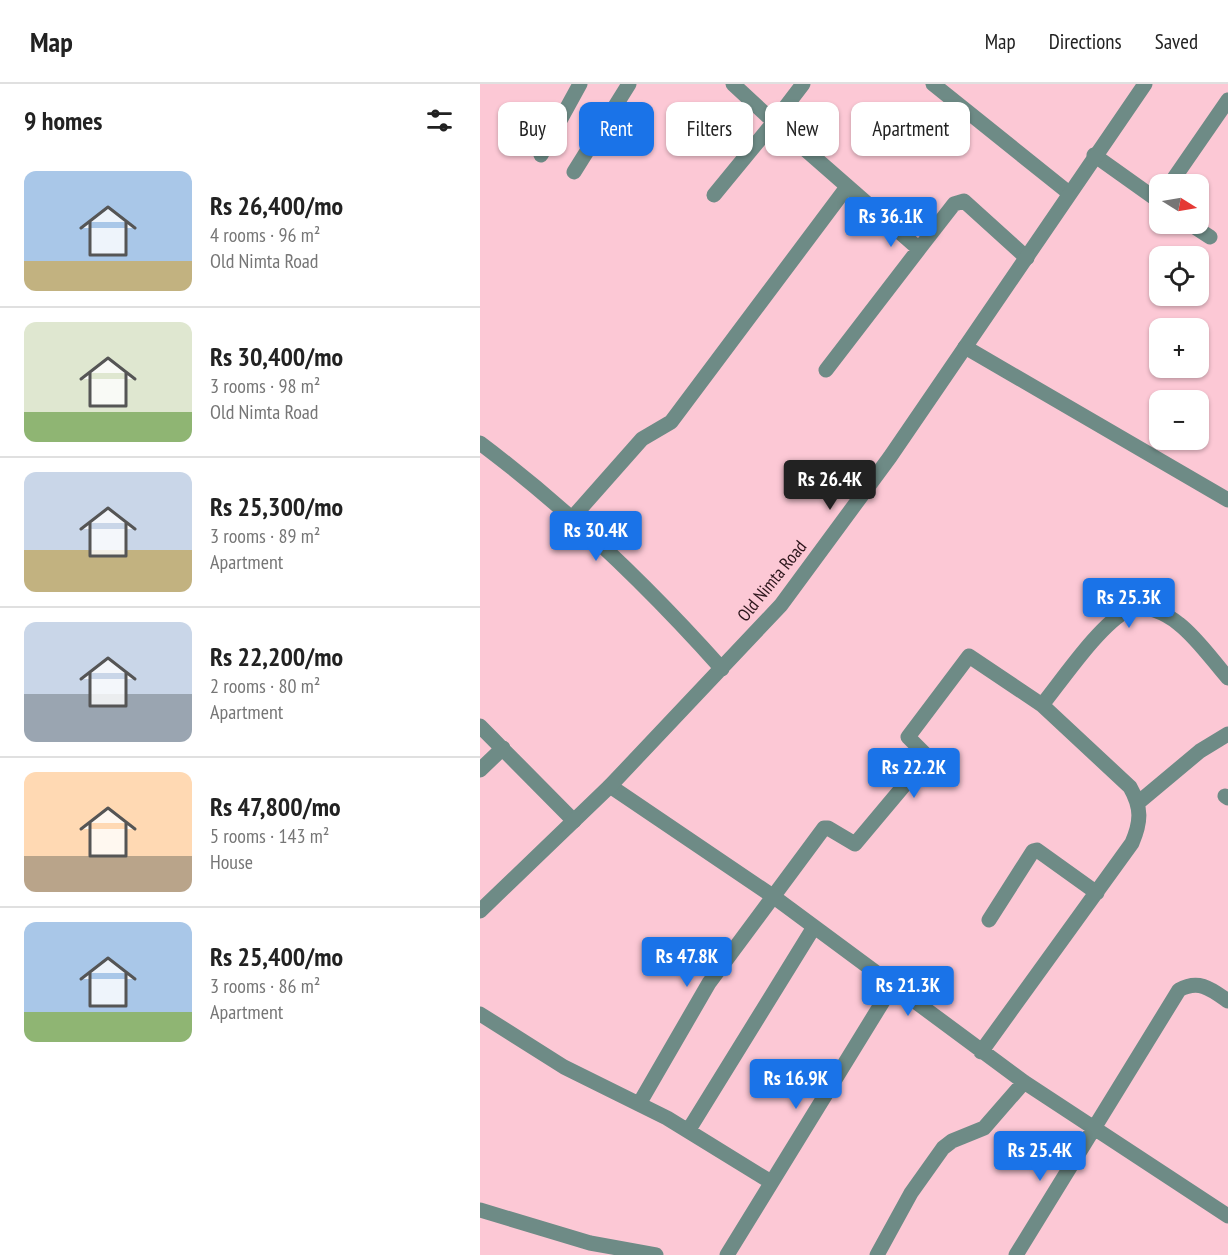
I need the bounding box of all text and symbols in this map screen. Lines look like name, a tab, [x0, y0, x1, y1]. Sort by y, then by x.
text: Map	[30, 23, 73, 60]
text: Map	[985, 28, 1016, 55]
text: Directions	[1049, 28, 1122, 55]
text: Saved	[1155, 28, 1198, 55]
chip: Buy	[498, 102, 567, 156]
chip: Rent	[579, 102, 654, 156]
chip: Filters	[666, 102, 753, 156]
chip: New	[765, 102, 839, 156]
chip: Apartment	[851, 102, 970, 156]
text: 9 homes	[24, 104, 102, 137]
icon: filters	[423, 104, 456, 137]
north arrow	[1149, 174, 1209, 234]
map controls	[1149, 174, 1209, 450]
text: Rs 26,400/mo	[210, 189, 343, 222]
icon: home	[72, 195, 144, 267]
pin: Rs 36.1K	[829, 197, 953, 248]
text: Rs 36.1K	[859, 203, 923, 229]
text: 4 rooms · 96 m²	[210, 222, 320, 248]
button: locate	[1149, 246, 1209, 306]
text: Old Nimta Road	[210, 248, 319, 274]
button: +	[1149, 318, 1209, 378]
text: Rs 30,400/mo	[210, 340, 343, 373]
icon: home	[72, 346, 144, 418]
text: 3 rooms · 98 m²	[210, 373, 320, 399]
button: −	[1149, 390, 1209, 450]
text: Old Nimta Road	[210, 399, 319, 425]
pin: Rs 26.4K	[768, 460, 892, 511]
text: Rs 26.4K	[798, 466, 862, 492]
text: Rs 25,300/mo	[210, 490, 343, 523]
icon: home	[72, 496, 144, 568]
pin: Rs 30.4K	[534, 511, 658, 562]
text: Rs 30.4K	[564, 517, 628, 543]
text: 3 rooms · 89 m²	[210, 523, 320, 549]
street label: Old Nimta Road	[732, 535, 811, 626]
text: Apartment	[210, 549, 283, 575]
pin: Rs 25.3K	[1067, 578, 1191, 629]
text: Rs 25.3K	[1097, 584, 1161, 610]
text: Rs 22,200/mo	[210, 640, 343, 673]
icon: home	[72, 646, 144, 718]
text: 2 rooms · 80 m²	[210, 673, 320, 699]
text: Apartment	[210, 699, 283, 725]
pin: Rs 22.2K	[852, 748, 976, 799]
text: Rs 22.2K	[882, 754, 946, 780]
text: Rs 47,800/mo	[210, 790, 341, 823]
icon: home	[72, 796, 144, 868]
text: 5 rooms · 143 m²	[210, 823, 329, 849]
text: House	[210, 849, 253, 875]
pin: Rs 47.8K	[625, 937, 749, 988]
text: Rs 25,400/mo	[210, 940, 343, 973]
text: Rs 47.8K	[656, 943, 718, 969]
icon: home	[72, 946, 144, 1018]
pin: Rs 21.3K	[846, 966, 970, 1017]
text: Rs 21.3K	[876, 972, 940, 998]
text: 3 rooms · 86 m²	[210, 973, 320, 999]
text: Apartment	[210, 999, 283, 1025]
pin: Rs 16.9K	[734, 1059, 858, 1110]
text: Rs 16.9K	[764, 1065, 828, 1091]
pin: Rs 25.4K	[978, 1131, 1102, 1182]
text: Rs 25.4K	[1008, 1137, 1072, 1163]

